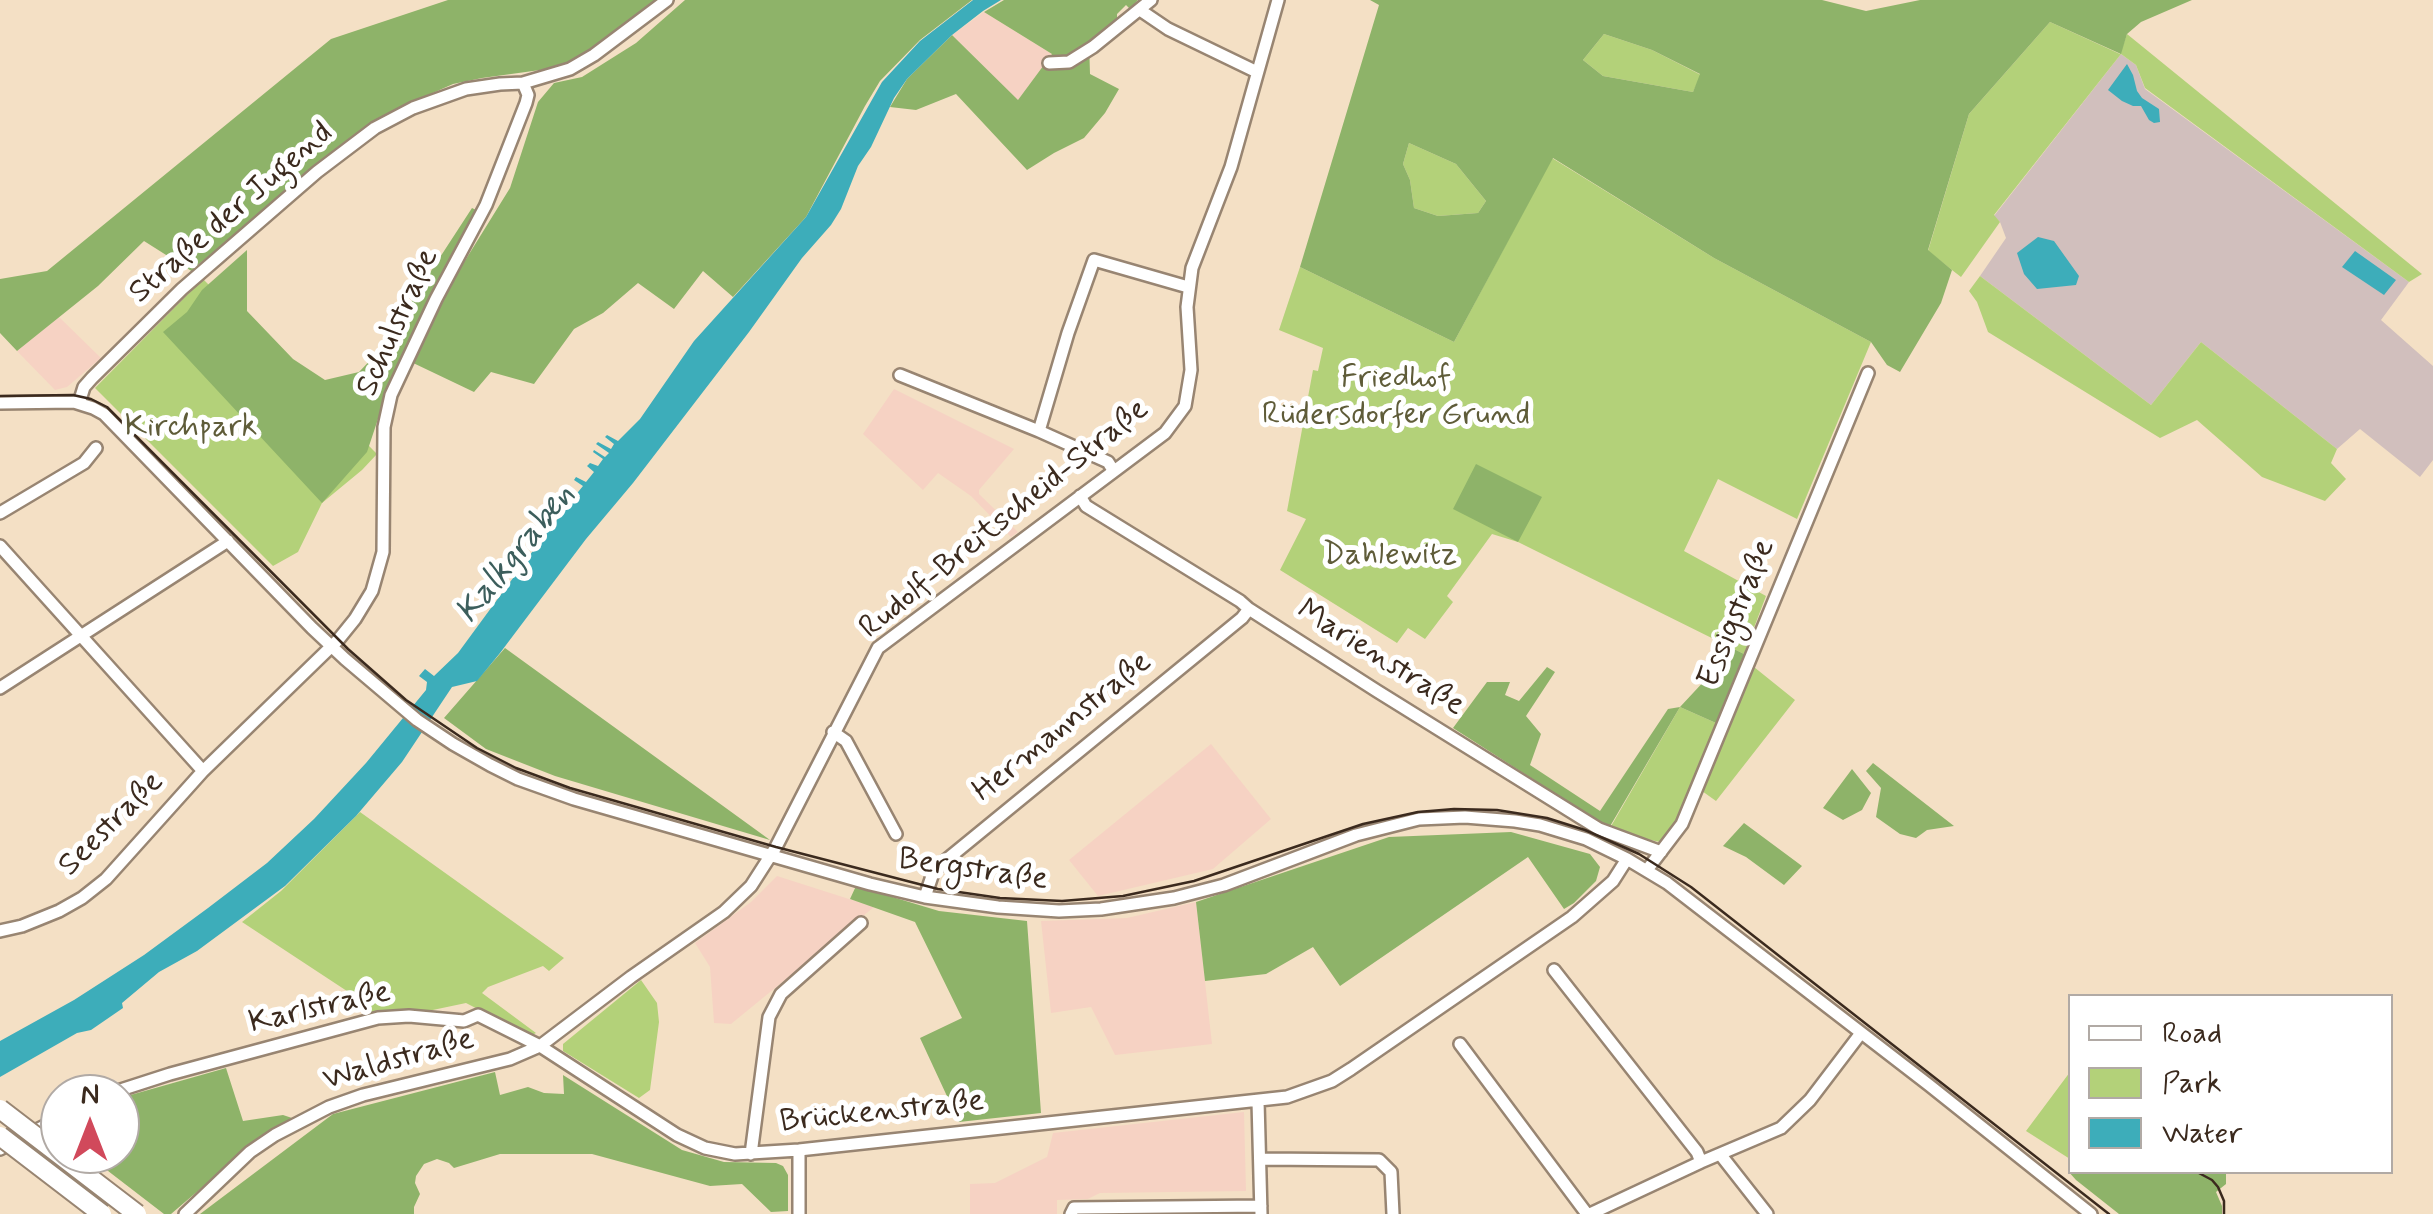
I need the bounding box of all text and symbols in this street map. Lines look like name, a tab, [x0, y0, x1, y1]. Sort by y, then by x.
street label: Straße der Jugend	[122, 115, 342, 313]
street label: Schulstraße	[349, 243, 449, 403]
park label: Friedhof Rüdersdorfer Grund	[1262, 360, 1530, 435]
street label: Rudolf-Breitscheid-Straße	[853, 392, 1157, 648]
park label: Kirchpark	[125, 409, 257, 447]
water label: Kalkgraben	[448, 477, 586, 633]
street label: Essigstraße	[1691, 534, 1785, 694]
park label: Dahlewitz	[1323, 537, 1457, 575]
street label: Marienstraße	[1289, 592, 1471, 726]
street label: Hermannstraße	[966, 644, 1160, 812]
street label: Seestraße	[51, 764, 173, 886]
street label: Bergstraße	[896, 842, 1050, 900]
street label: Karlstraße	[246, 974, 394, 1044]
legend	[2068, 994, 2393, 1174]
text: Road	[2162, 1014, 2222, 1053]
street label: Waldstraße	[319, 1021, 479, 1101]
text: Park	[2162, 1064, 2222, 1103]
north arrow	[40, 1074, 140, 1174]
text: N	[81, 1077, 99, 1114]
street label: Brückenstraße	[778, 1083, 986, 1143]
text: Water	[2162, 1114, 2242, 1153]

